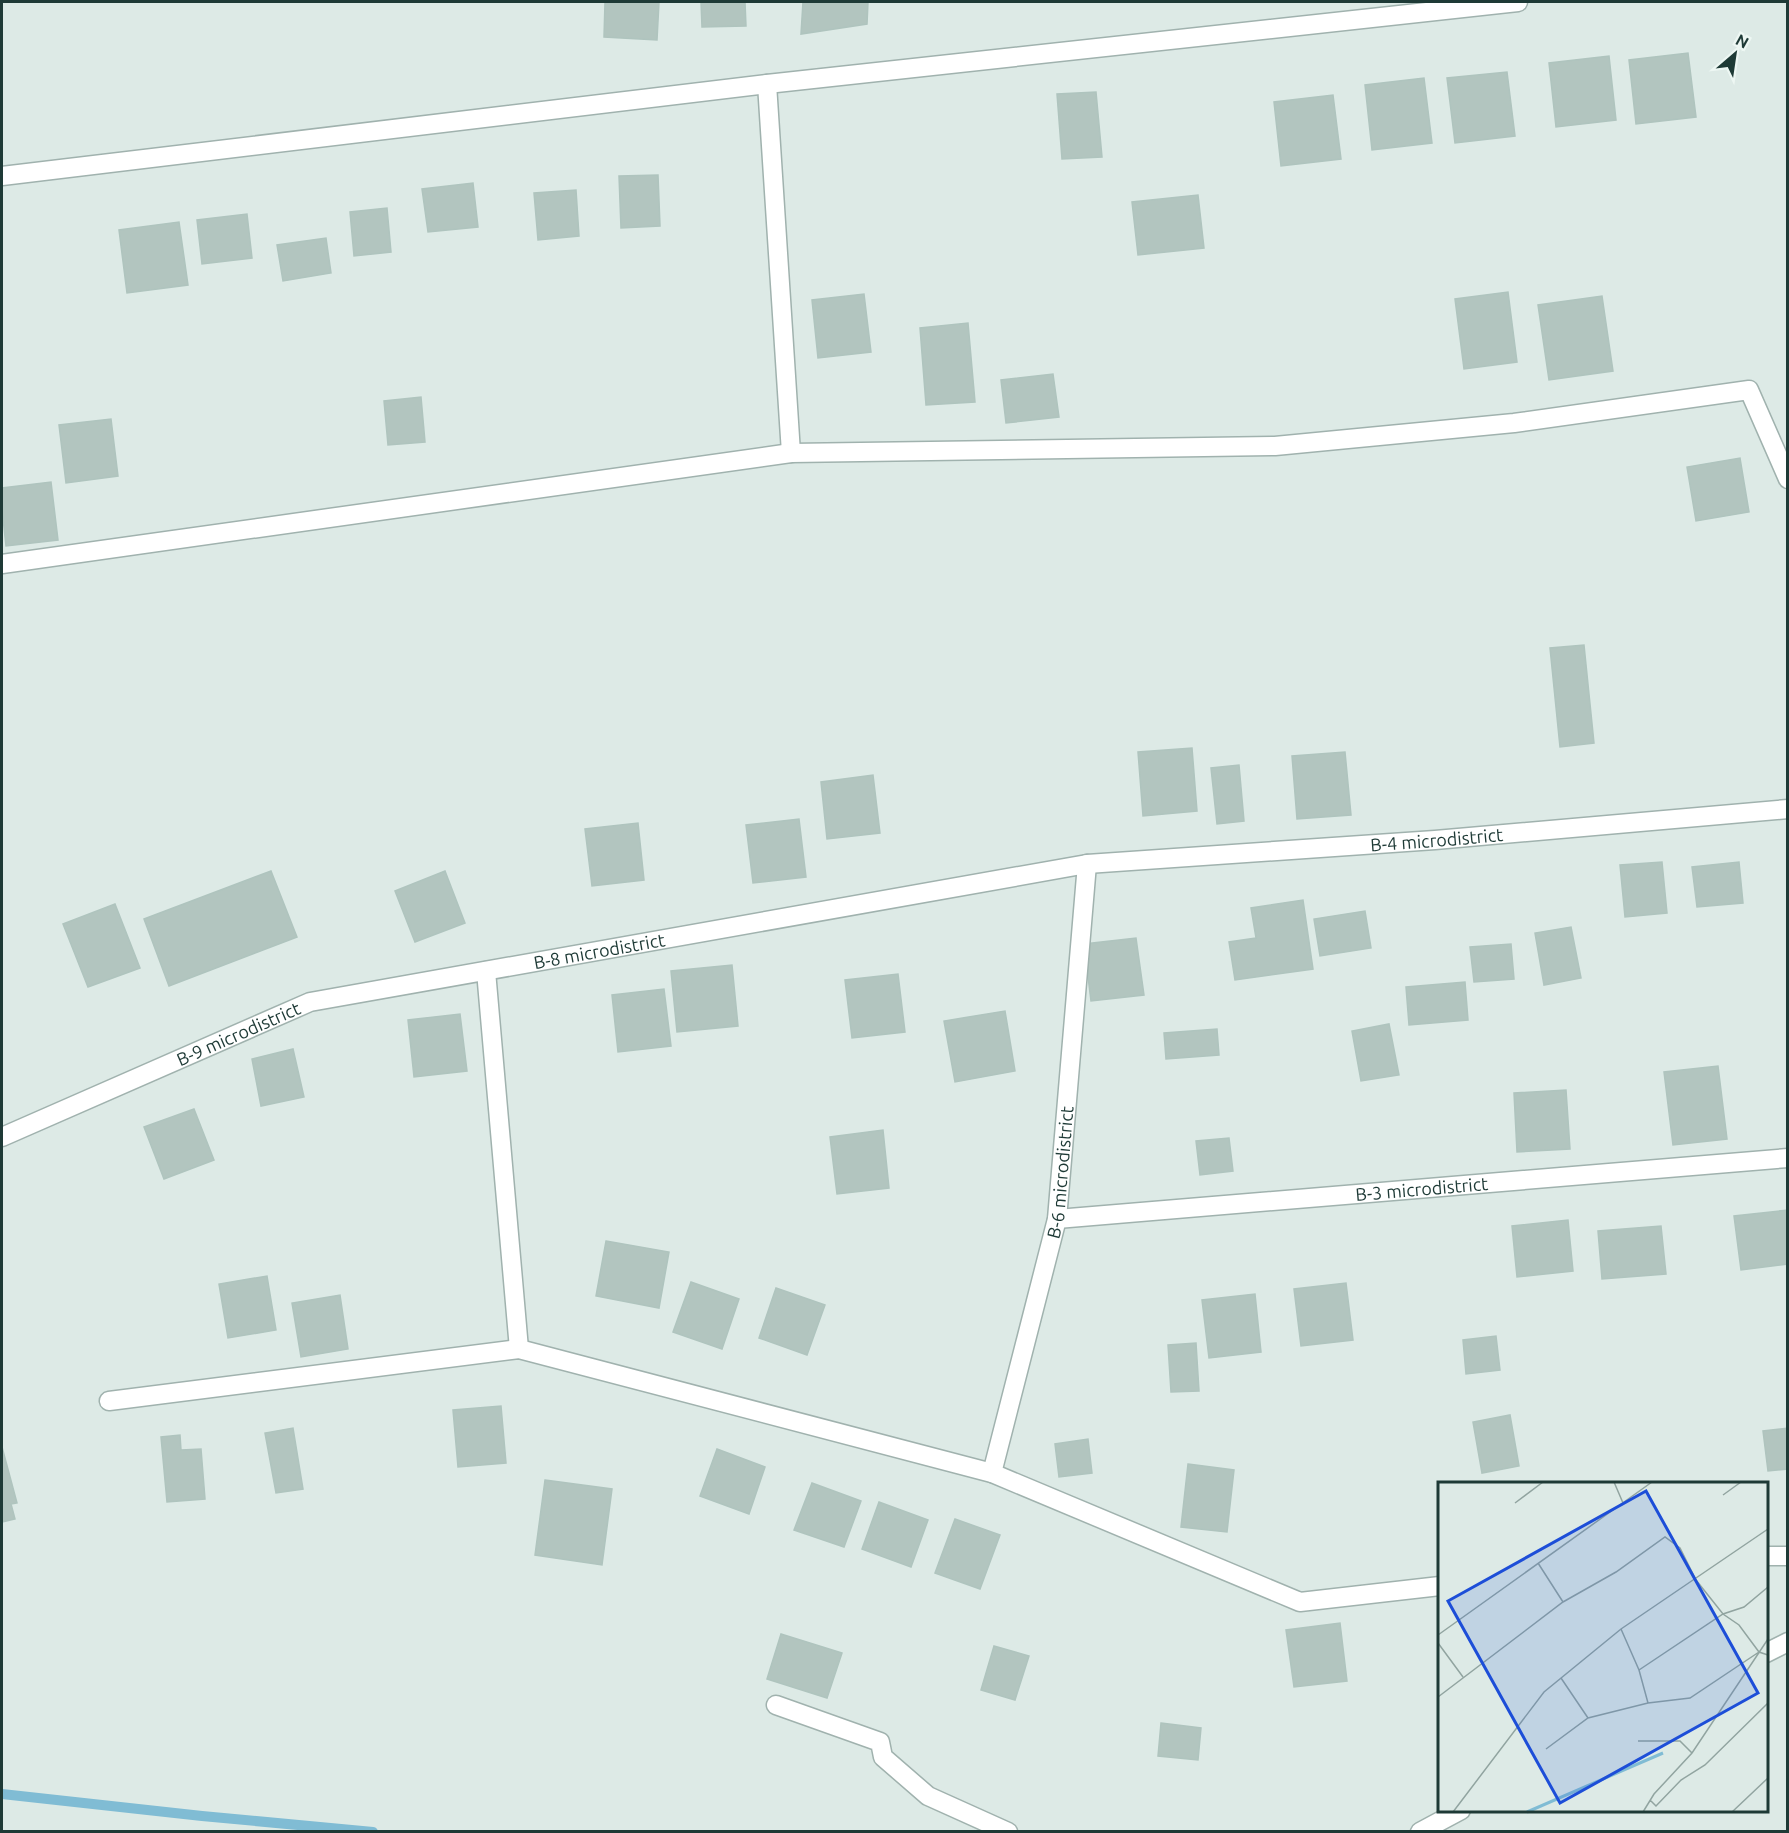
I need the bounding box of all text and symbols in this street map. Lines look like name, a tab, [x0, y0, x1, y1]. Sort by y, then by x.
north arrow	[1705, 24, 1765, 84]
text: N	[1733, 30, 1752, 52]
street label: B-4 microdistrict	[1370, 824, 1504, 854]
street label: B-8 microdistrict	[532, 929, 666, 972]
street label: B-9 microdistrict	[173, 998, 303, 1069]
street label: B-6 microdistrict	[1042, 1105, 1077, 1241]
street label: B-3 microdistrict	[1355, 1173, 1489, 1204]
inset map	[1438, 1482, 1768, 1812]

